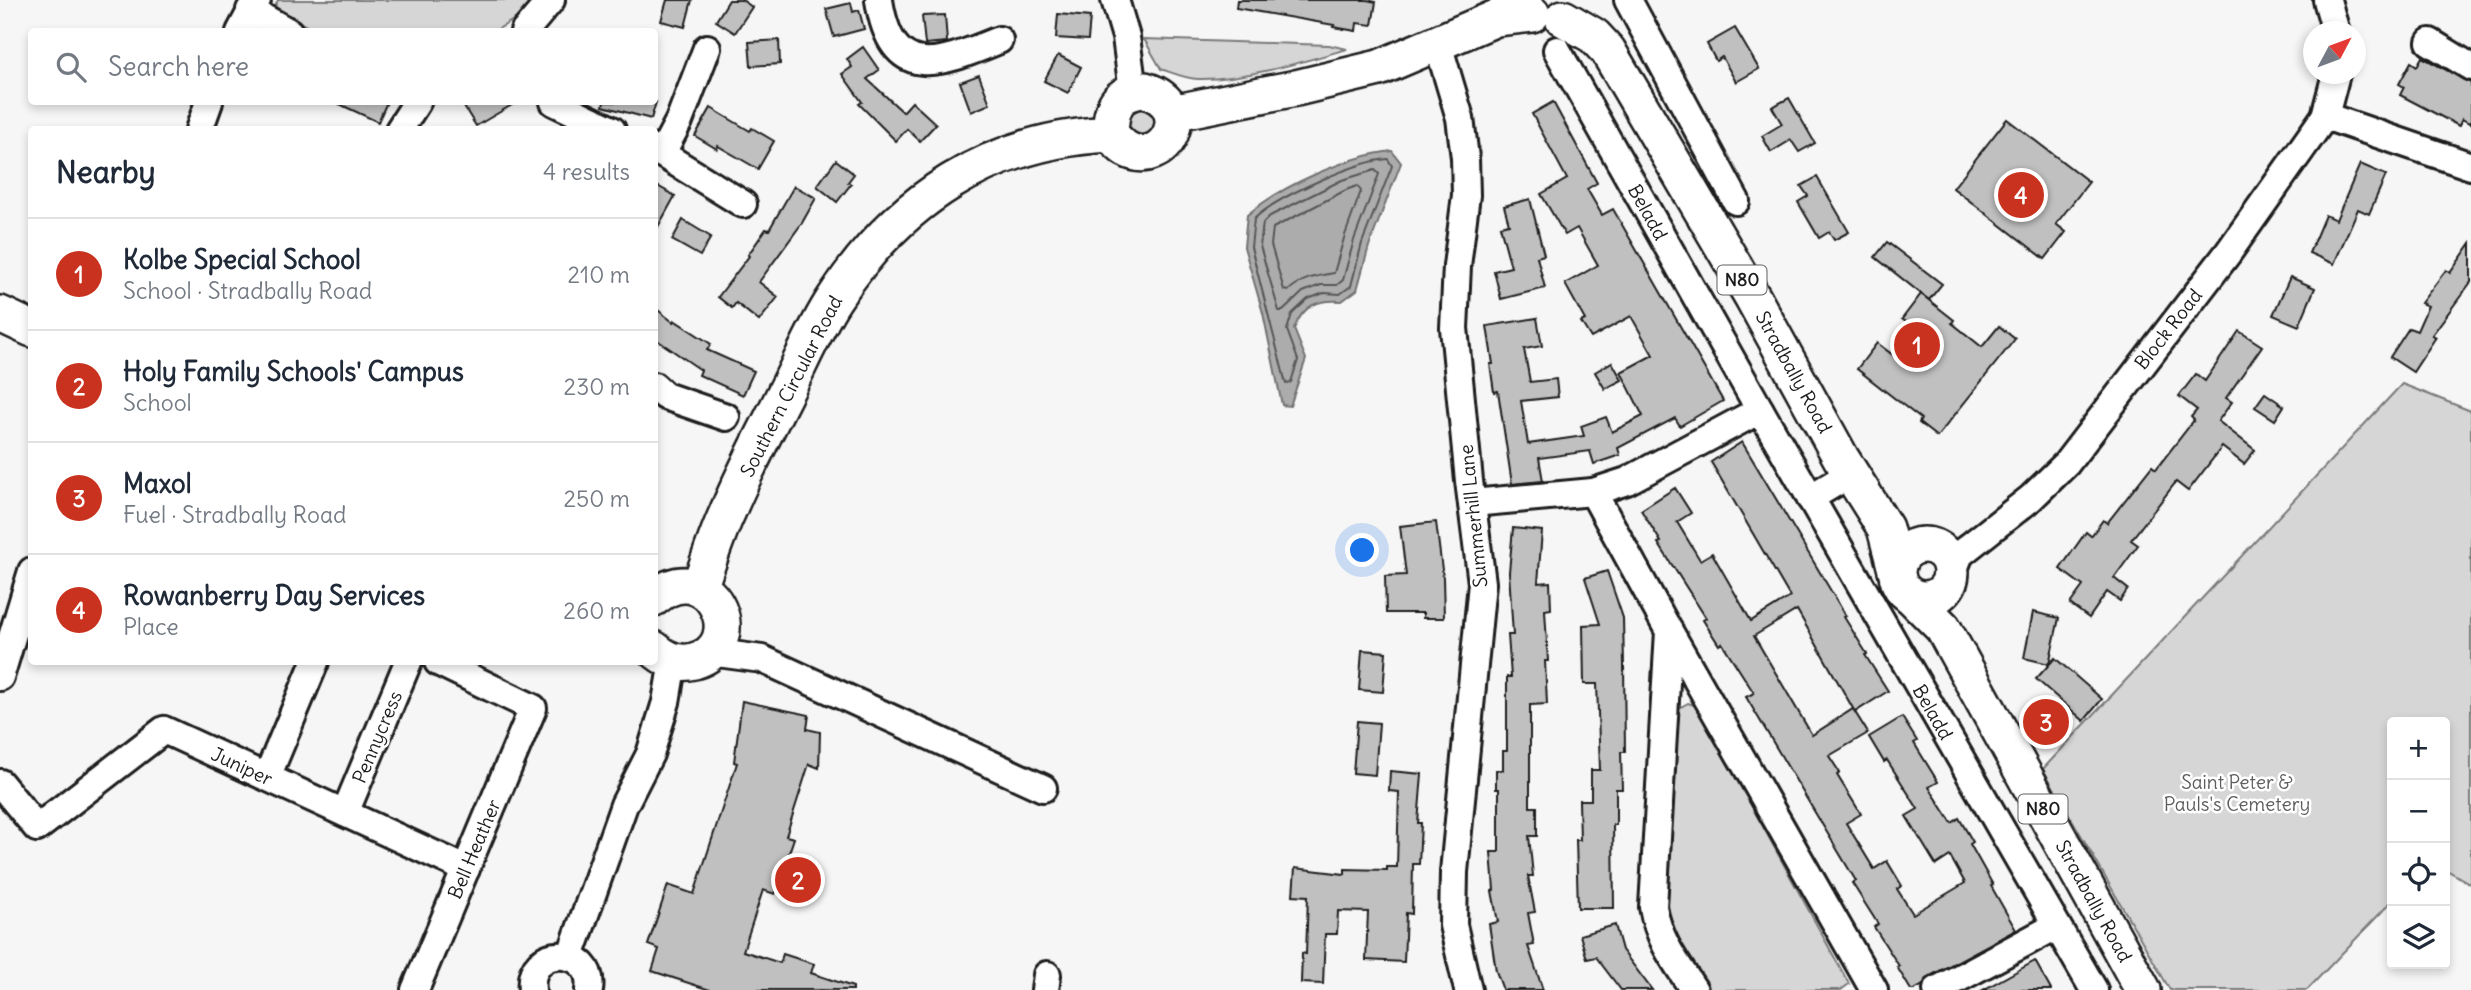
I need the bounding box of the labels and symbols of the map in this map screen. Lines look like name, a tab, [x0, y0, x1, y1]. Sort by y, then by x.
north arrow	[2303, 21, 2366, 84]
pin: 4	[1998, 169, 2044, 221]
street label: Beladd	[1623, 180, 1673, 244]
road number: N80	[1718, 266, 1766, 294]
street label: Block Road	[2129, 284, 2207, 374]
street label: Southern Circular Road	[735, 291, 847, 481]
street label: Stradbally Road	[1751, 307, 1837, 437]
pin: 1	[1894, 319, 1940, 371]
street label: Summerhill Lane	[1454, 443, 1492, 589]
your location	[1345, 533, 1379, 567]
street label: Beladd	[1908, 680, 1958, 744]
street label: Pennycress	[347, 687, 407, 787]
pin: 3	[2023, 696, 2069, 748]
street label: Juniper	[208, 741, 277, 791]
park label: Saint Peter & Pauls's Cemetery	[2164, 770, 2310, 816]
road number: N80	[2018, 794, 2068, 824]
street label: Bell Heather	[442, 795, 506, 902]
street label: Stradbally Road	[2051, 836, 2137, 966]
pin: 2	[775, 854, 821, 906]

